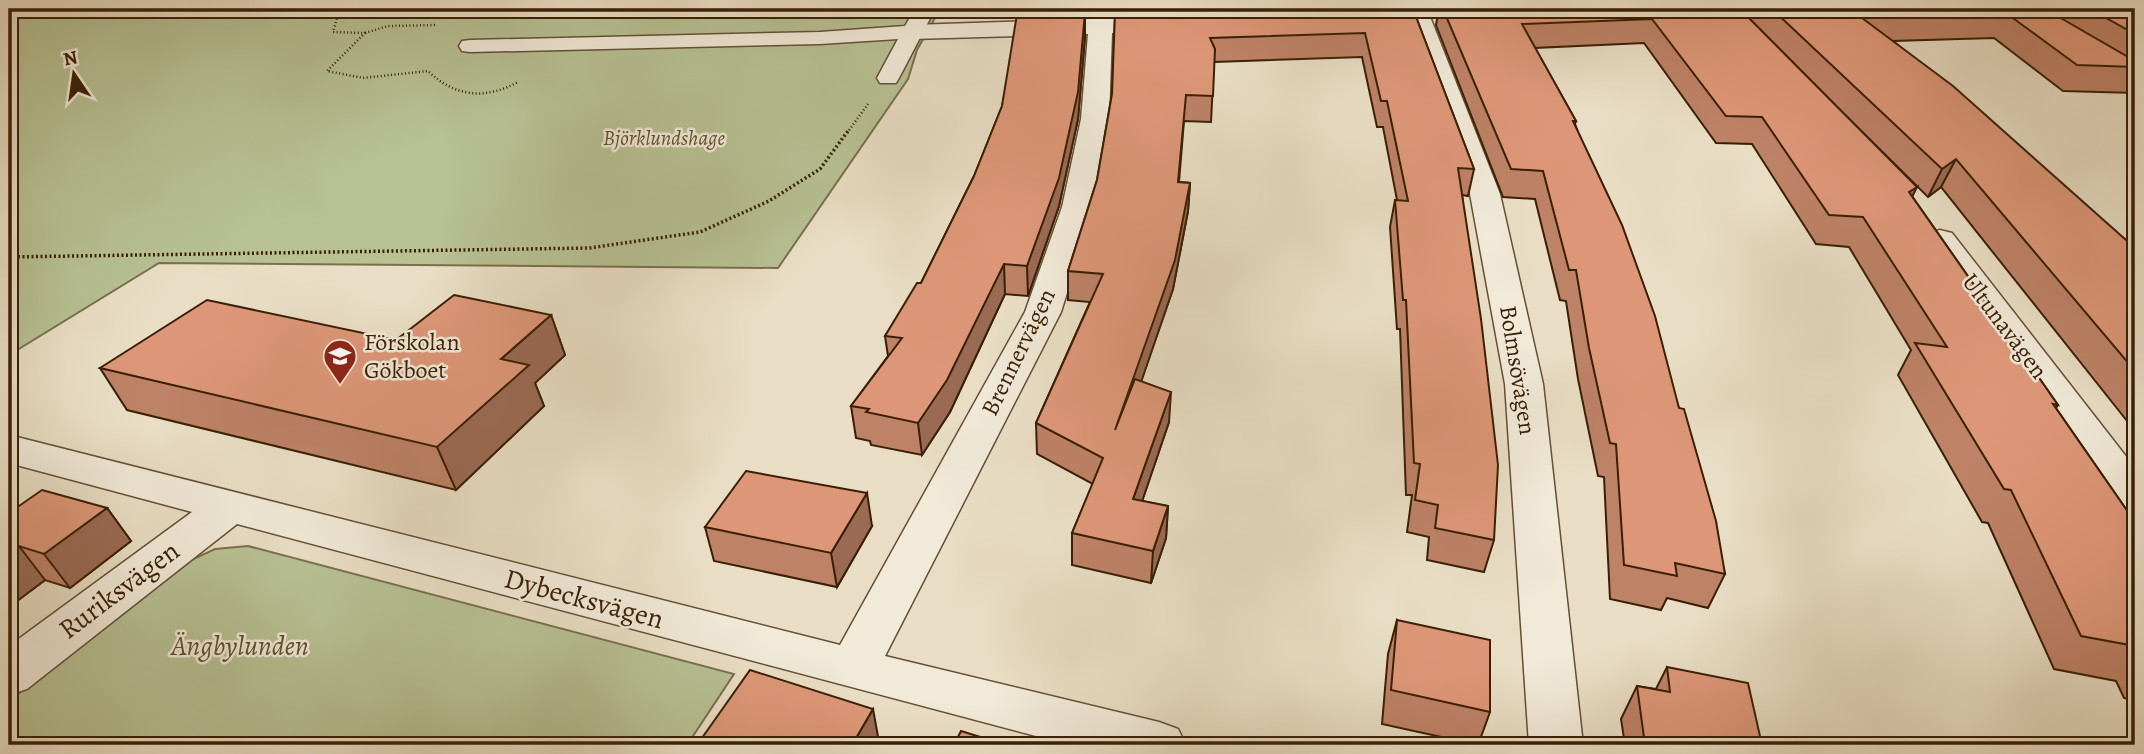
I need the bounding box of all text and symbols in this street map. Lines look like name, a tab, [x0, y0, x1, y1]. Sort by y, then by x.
north arrow	[38, 38, 108, 108]
text: N	[61, 44, 80, 73]
park label: Björklundshage	[603, 124, 725, 152]
street label: Ultunavägen	[1955, 267, 2055, 385]
street label: Brennervägen	[973, 283, 1063, 421]
street label: Bolmsövägen	[1492, 303, 1544, 437]
place label: Förskolan Gökboet	[364, 326, 460, 386]
school or university icon: Förskolan Gökboet	[321, 337, 359, 386]
street label: Ruriksvägen	[51, 532, 187, 648]
street label: Dybecksvägen	[500, 560, 668, 638]
park label: Ängbylunden	[169, 627, 309, 665]

